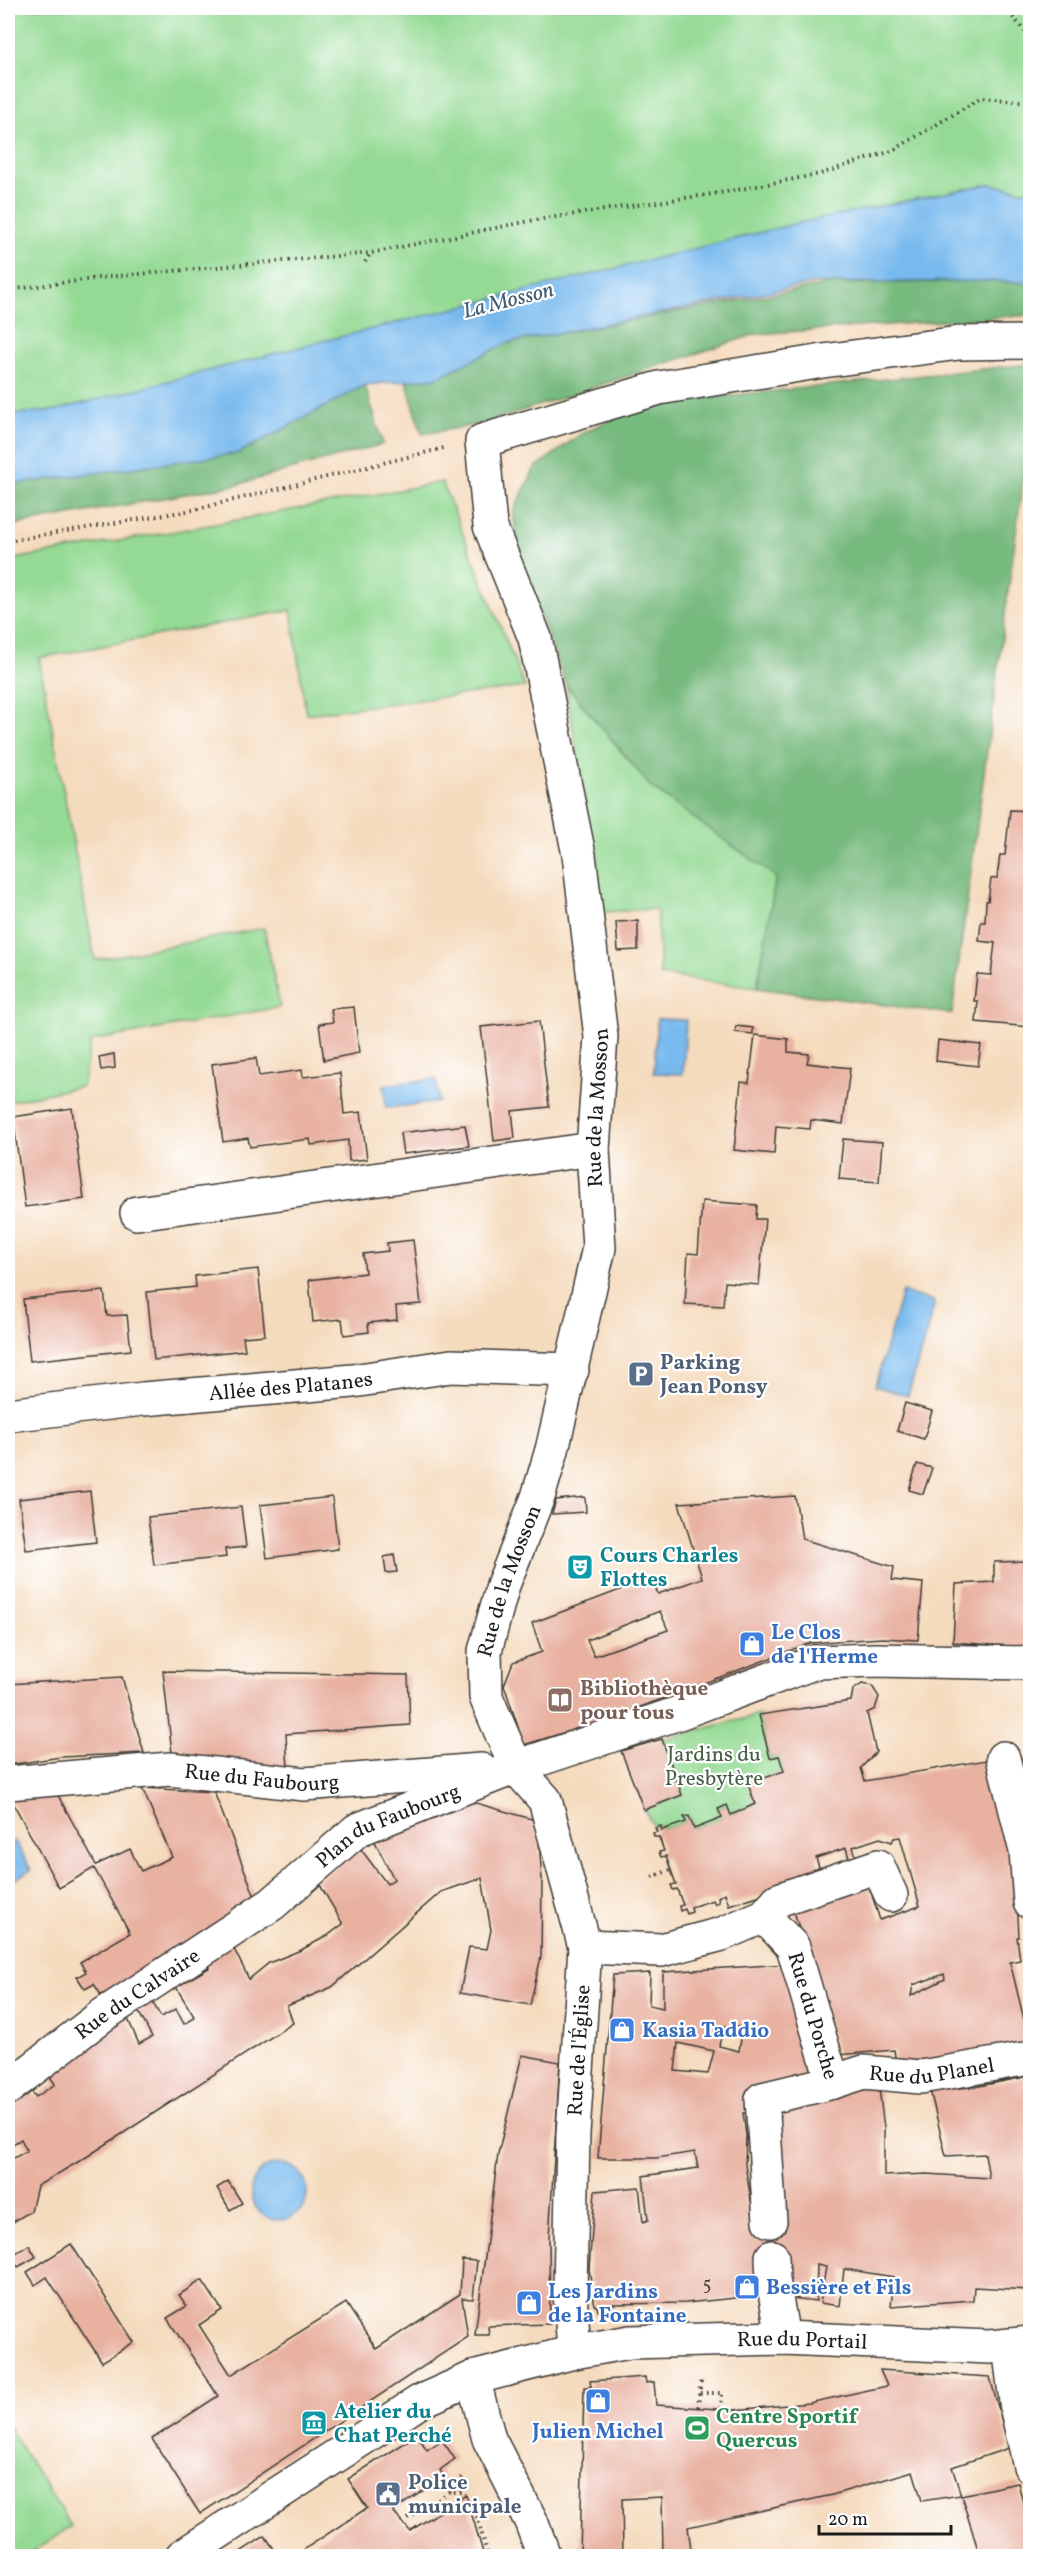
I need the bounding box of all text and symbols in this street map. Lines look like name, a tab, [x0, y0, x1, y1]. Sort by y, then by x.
water label: La Mosson	[460, 275, 557, 328]
street label: Rue de la Mosson	[580, 1026, 617, 1188]
place label: Parking Jean Ponsy	[659, 1349, 768, 1402]
parking icon: Parking Jean Ponsy	[626, 1359, 656, 1389]
street label: Allée des Platanes	[207, 1365, 375, 1409]
street label: Rue de la Mosson	[471, 1501, 549, 1661]
place label: Cours Charles Flottes	[600, 1542, 738, 1595]
theatre icon: Cours Charles Flottes	[565, 1552, 595, 1582]
place label: Le Clos de l'Herme	[771, 1619, 878, 1672]
shop icon: Le Clos de l'Herme	[737, 1629, 767, 1659]
place label: Bibliothèque pour tous	[580, 1675, 708, 1728]
library icon: Bibliothèque pour tous	[545, 1685, 575, 1715]
park label: Jardins du Presbytère	[665, 1741, 763, 1794]
street label: Rue du Faubourg	[183, 1758, 340, 1800]
street label: Plan du Faubourg	[310, 1778, 465, 1876]
street label: Rue du Calvaire	[69, 1942, 206, 2048]
street label: Rue du Porche	[779, 1949, 844, 2083]
street label: Rue de l'Église	[561, 1984, 599, 2117]
shop icon: Kasia Taddio	[607, 2015, 637, 2045]
place label: Kasia Taddio	[642, 2017, 769, 2046]
street label: Rue du Planel	[868, 2051, 997, 2093]
shop icon: Bessière et Fils	[732, 2272, 762, 2302]
house number: 5	[703, 2273, 711, 2298]
place label: Bessière et Fils	[766, 2274, 911, 2303]
place label: Les Jardins de la Fontaine	[548, 2278, 686, 2331]
shop icon: Les Jardins de la Fontaine	[514, 2288, 544, 2318]
street label: Rue du Portail	[736, 2325, 868, 2358]
shop icon: Julien Michel	[583, 2386, 613, 2416]
place label: Atelier du Chat Perché	[334, 2398, 452, 2451]
place label: Centre Sportif Quercus	[716, 2403, 859, 2456]
museum icon: Atelier du Chat Perché	[299, 2408, 329, 2438]
sports icon: Centre Sportif Quercus	[682, 2413, 712, 2443]
place label: Julien Michel	[531, 2418, 664, 2447]
place label: Police municipale	[408, 2469, 522, 2522]
public building icon: Police municipale	[373, 2479, 403, 2509]
scale bar	[819, 2498, 951, 2536]
text: 20 m	[828, 2508, 868, 2533]

